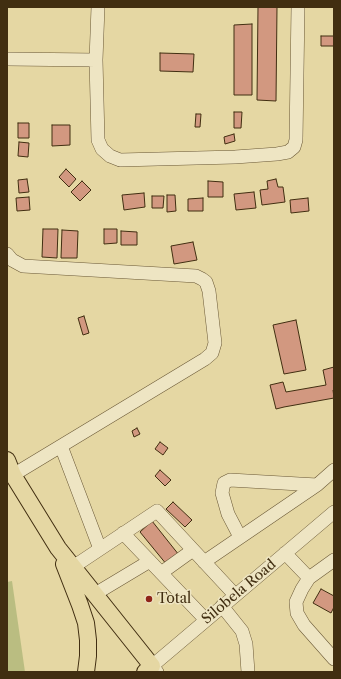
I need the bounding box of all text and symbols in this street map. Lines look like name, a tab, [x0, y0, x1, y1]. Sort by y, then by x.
street label: Silobela Road	[199, 556, 279, 628]
place label: Total	[157, 591, 191, 607]
marker: Total	[144, 594, 154, 604]

